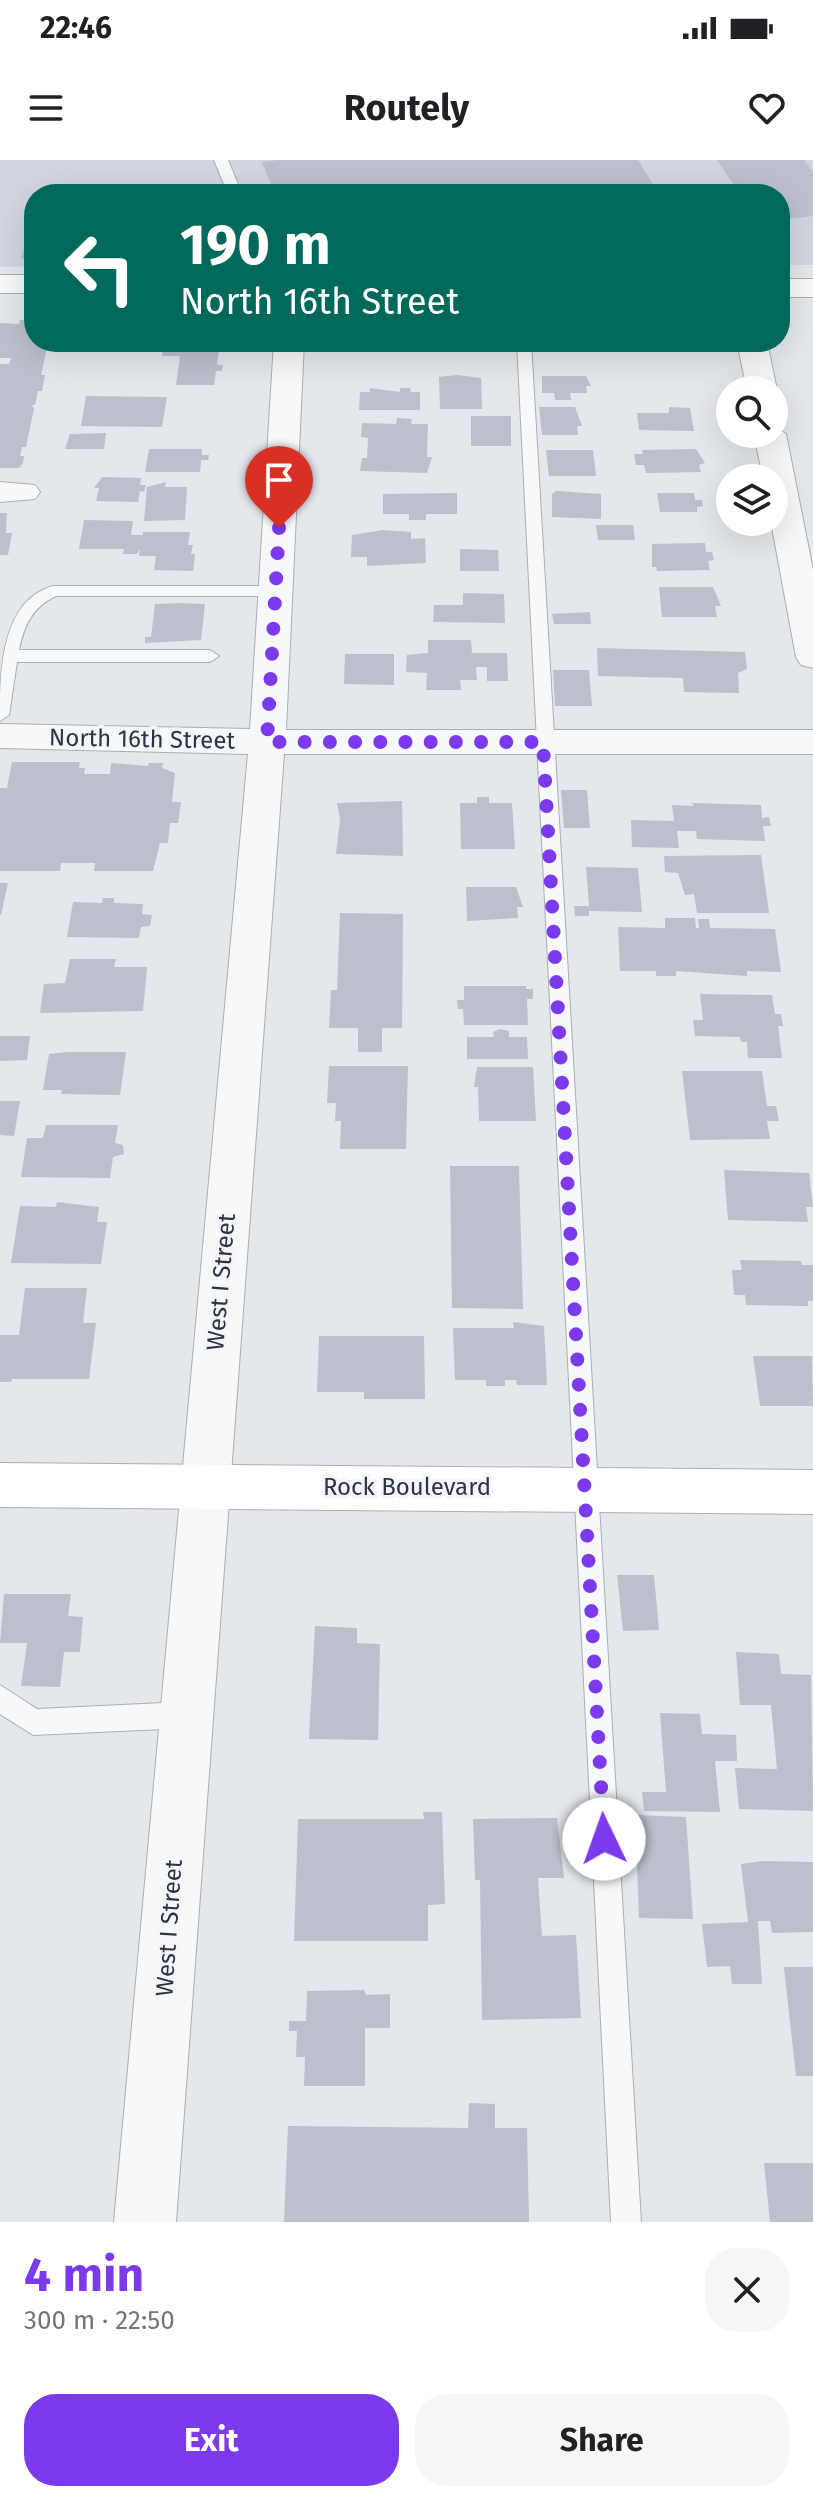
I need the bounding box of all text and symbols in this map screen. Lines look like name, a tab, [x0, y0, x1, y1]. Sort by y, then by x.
text: 22:46	[40, 10, 112, 46]
icon: menu	[24, 86, 68, 130]
text: Routely	[344, 86, 469, 130]
icon: heart	[745, 86, 789, 130]
text: 190 m	[180, 212, 331, 279]
icon: left	[48, 216, 152, 320]
text: North 16th Street	[180, 280, 459, 324]
map controls	[716, 376, 788, 536]
button: search	[716, 376, 788, 448]
pin	[245, 446, 313, 528]
icon: arrive	[257, 458, 301, 502]
button: layers	[716, 464, 788, 536]
street label: North 16th Street	[49, 723, 236, 755]
street label: West I Street	[201, 1212, 241, 1352]
street label: Rock Boulevard	[323, 1473, 491, 1501]
position arrow	[562, 1797, 646, 1881]
street label: West I Street	[150, 1858, 188, 1998]
text: 4 min	[24, 2246, 144, 2304]
button: close	[705, 2248, 789, 2332]
text: 300 m · 22:50	[24, 2305, 175, 2336]
button: Exit	[24, 2394, 399, 2486]
button: Share	[415, 2394, 789, 2486]

